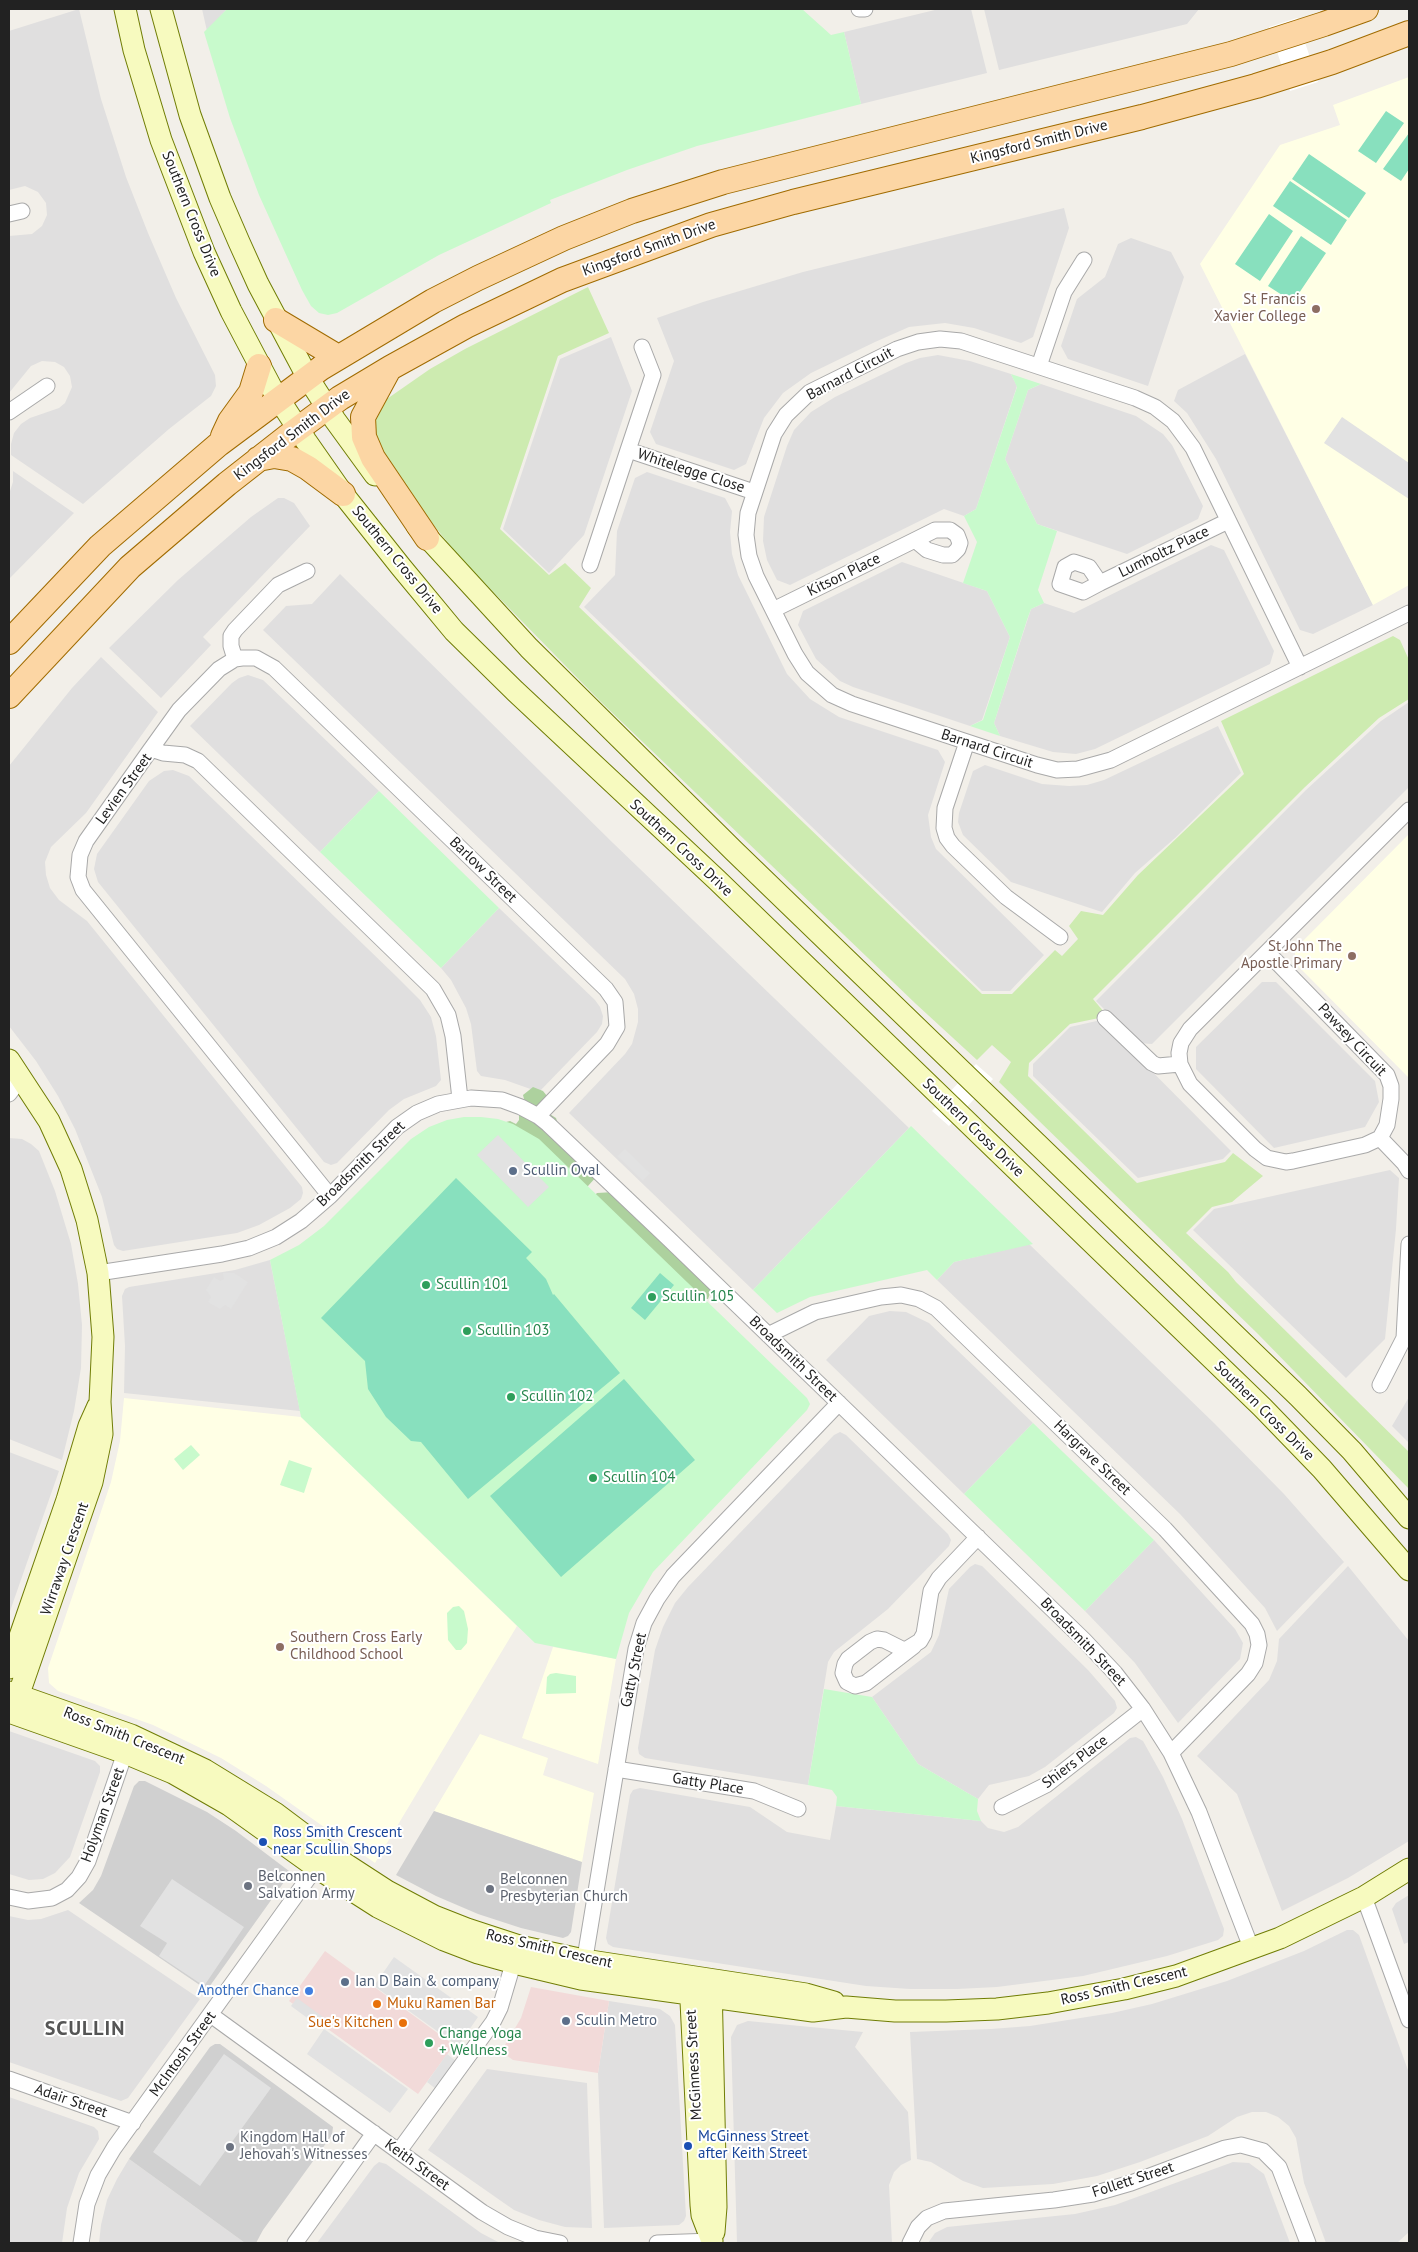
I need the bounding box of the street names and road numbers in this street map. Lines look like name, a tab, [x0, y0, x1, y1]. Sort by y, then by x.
street label: Kingsford Smith Drive	[969, 116, 1109, 168]
street label: Southern Cross Drive	[158, 149, 224, 279]
street label: Kingsford Smith Drive	[580, 215, 718, 281]
street label: Barnard Circuit	[803, 344, 897, 404]
street label: Kingsford Smith Drive	[230, 385, 354, 485]
street label: Whitelegge Close	[635, 445, 747, 497]
street label: Southern Cross Drive	[348, 502, 446, 618]
street label: Lumholtz Place	[1116, 522, 1212, 582]
street label: Kitson Place	[805, 550, 883, 600]
street label: Barnard Circuit	[939, 726, 1035, 772]
street label: Levien Street	[92, 750, 156, 828]
street label: Southern Cross Drive	[626, 796, 736, 900]
street label: Barlow Street	[445, 833, 521, 907]
street label: Pawsey Circuit	[1314, 1000, 1390, 1080]
street label: Southern Cross Drive	[919, 1075, 1027, 1181]
street label: Broadsmith Street	[313, 1117, 409, 1211]
street label: Broadsmith Street	[745, 1312, 841, 1406]
street label: Southern Cross Drive	[1210, 1357, 1318, 1465]
street label: Hargrave Street	[1050, 1417, 1134, 1499]
street label: Wirraway Crescent	[37, 1500, 93, 1618]
street label: Broadsmith Street	[1036, 1594, 1130, 1690]
street label: Gatty Street	[617, 1631, 651, 1709]
street label: Ross Smith Crescent	[61, 1703, 187, 1769]
street label: Shiers Place	[1039, 1731, 1111, 1793]
street label: Holyman Street	[78, 1765, 128, 1865]
street label: Gatty Place	[671, 1769, 745, 1799]
street label: Ross Smith Crescent	[484, 1926, 614, 1972]
street label: Ross Smith Crescent	[1059, 1963, 1189, 2009]
street label: McIntosh Street	[146, 2008, 220, 2100]
street label: McGinness Street	[682, 2009, 706, 2121]
street label: Adair Street	[32, 2080, 110, 2122]
street label: Keith Street	[381, 2135, 453, 2195]
street label: Follett Street	[1090, 2158, 1176, 2202]

